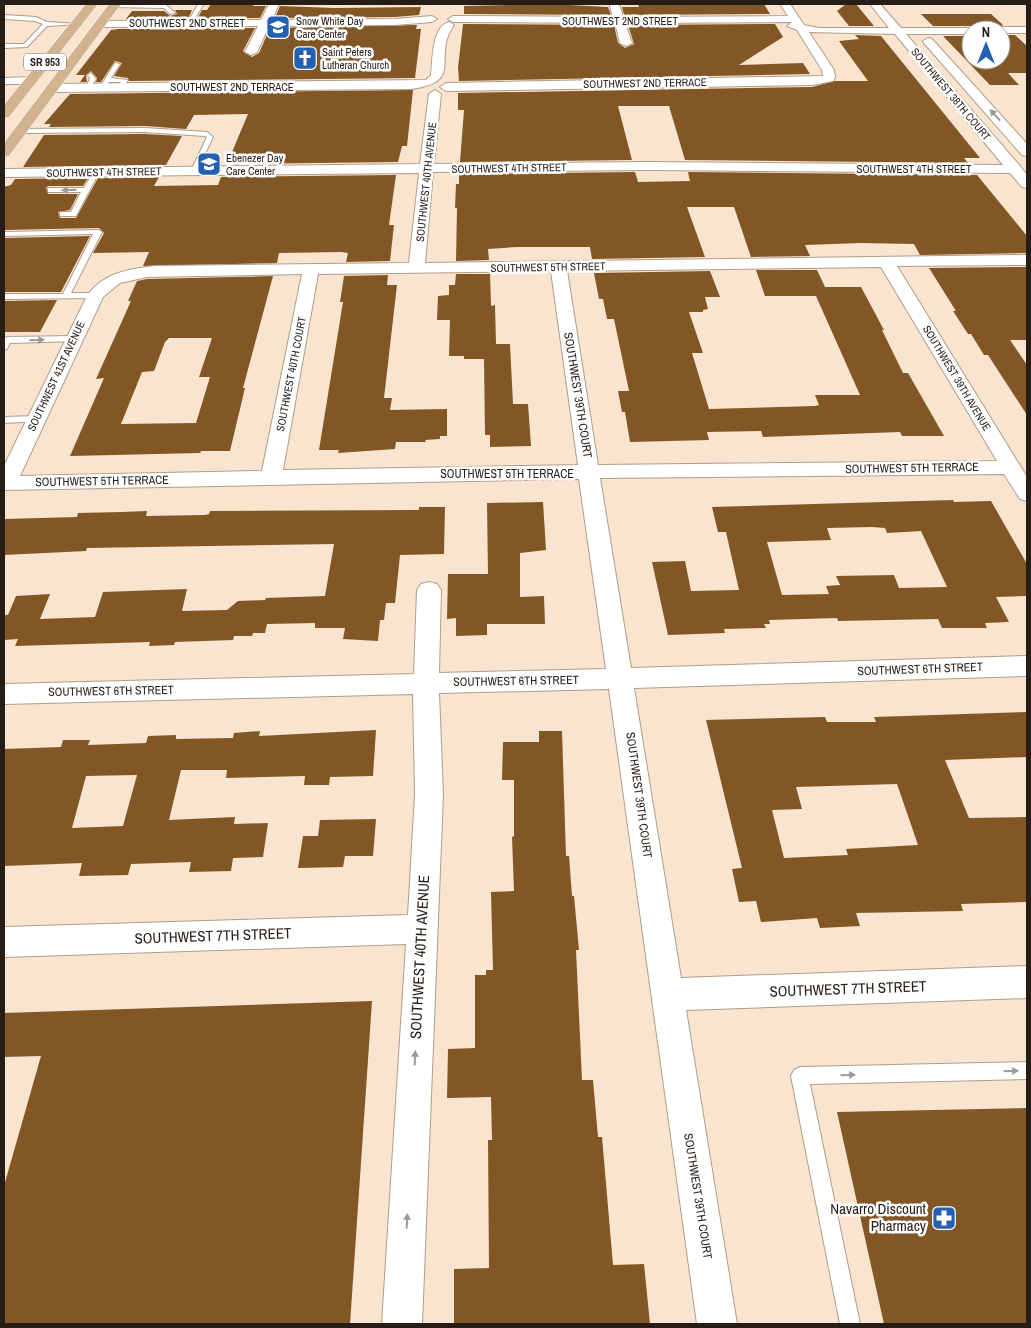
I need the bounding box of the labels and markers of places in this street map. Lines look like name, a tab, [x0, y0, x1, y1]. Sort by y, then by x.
school or university icon: Snow White Day Care Center	[265, 14, 291, 40]
place label: Snow White Day Care Center	[296, 14, 364, 41]
church icon: Saint Peters Lutheran Church	[292, 45, 318, 71]
place label: Saint Peters Lutheran Church	[322, 45, 389, 72]
school or university icon: Ebenezer Day Care Center	[196, 151, 222, 177]
place label: Ebenezer Day Care Center	[226, 151, 284, 178]
place label: Navarro Discount Pharmacy	[830, 1198, 927, 1236]
pharmacy icon: Navarro Discount Pharmacy	[931, 1205, 957, 1231]

